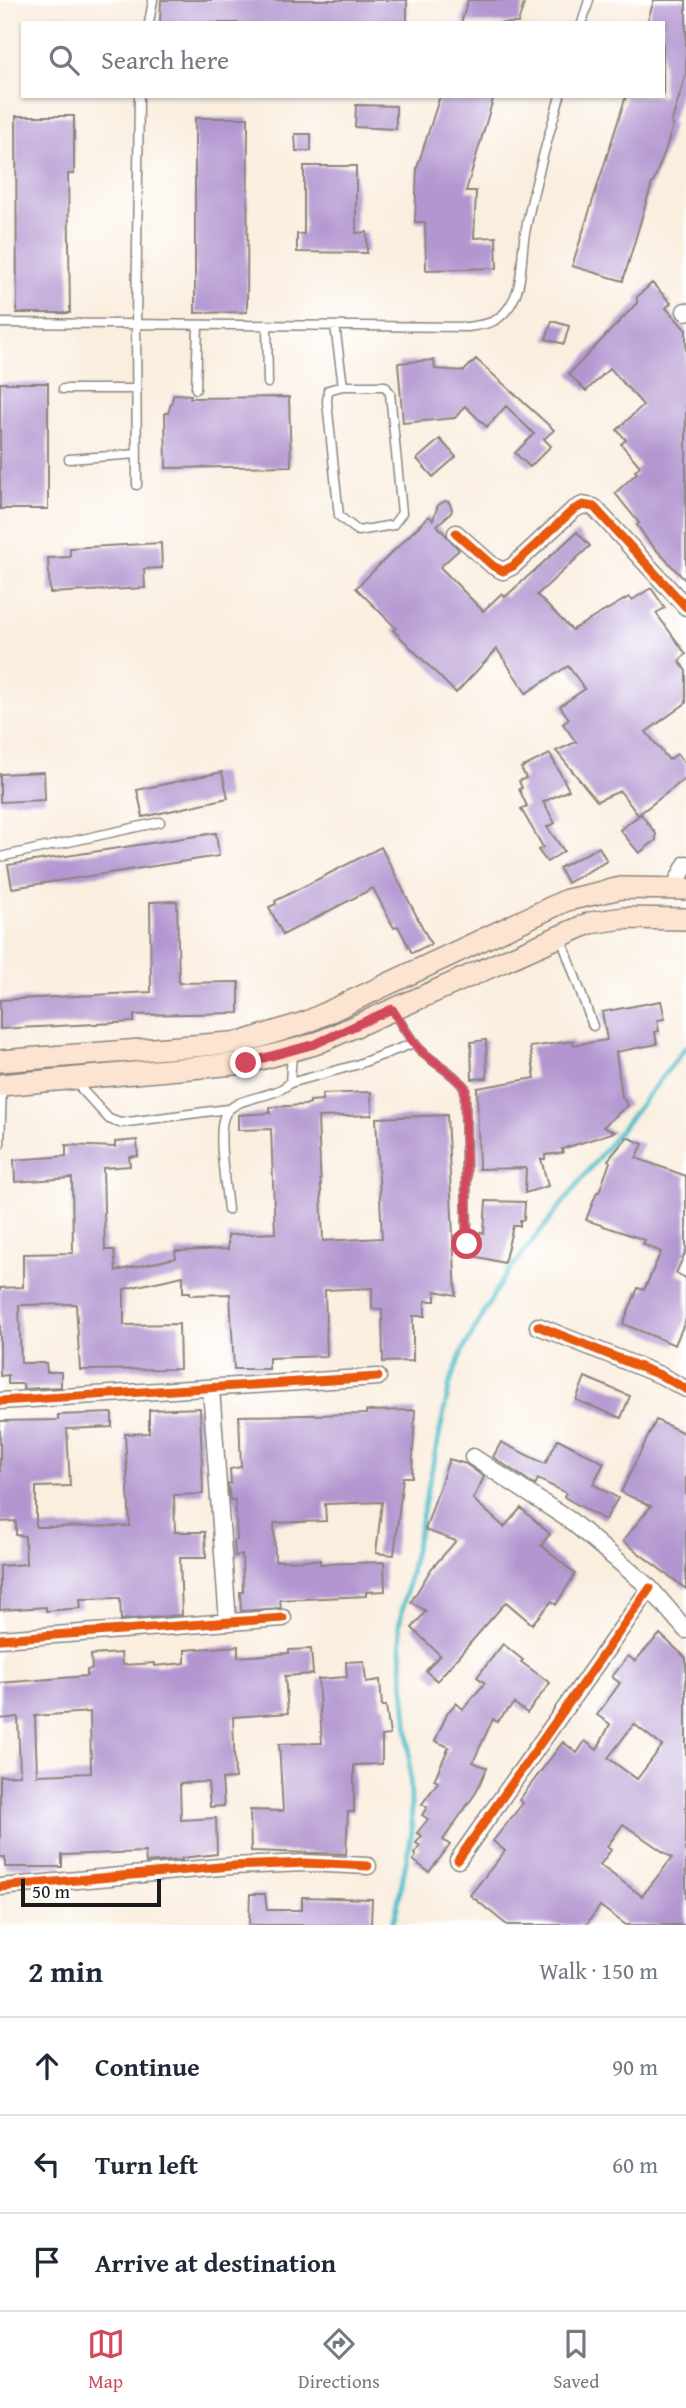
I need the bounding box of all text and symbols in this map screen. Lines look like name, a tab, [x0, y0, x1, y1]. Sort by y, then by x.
search box	[21, 21, 665, 98]
text: Search here	[101, 40, 229, 79]
icon: search	[45, 41, 83, 79]
route end	[230, 1047, 261, 1078]
route start	[451, 1228, 482, 1259]
scale bar	[21, 1876, 161, 1908]
text: 50 m	[32, 1877, 70, 1905]
text: 2 min	[28, 1949, 103, 1993]
text: Walk · 150 m	[539, 1954, 658, 1987]
icon: ahead	[28, 2047, 66, 2085]
text: Continue	[95, 2047, 200, 2086]
text: 90 m	[612, 2050, 658, 2083]
icon: left	[28, 2145, 66, 2183]
text: Turn left	[95, 2145, 198, 2184]
text: 60 m	[612, 2148, 658, 2181]
icon: arrive	[28, 2243, 66, 2281]
text: Arrive at destination	[95, 2243, 336, 2282]
tab: Map	[87, 2325, 125, 2395]
tab: Directions	[298, 2325, 380, 2395]
tab: Saved	[553, 2325, 599, 2395]

